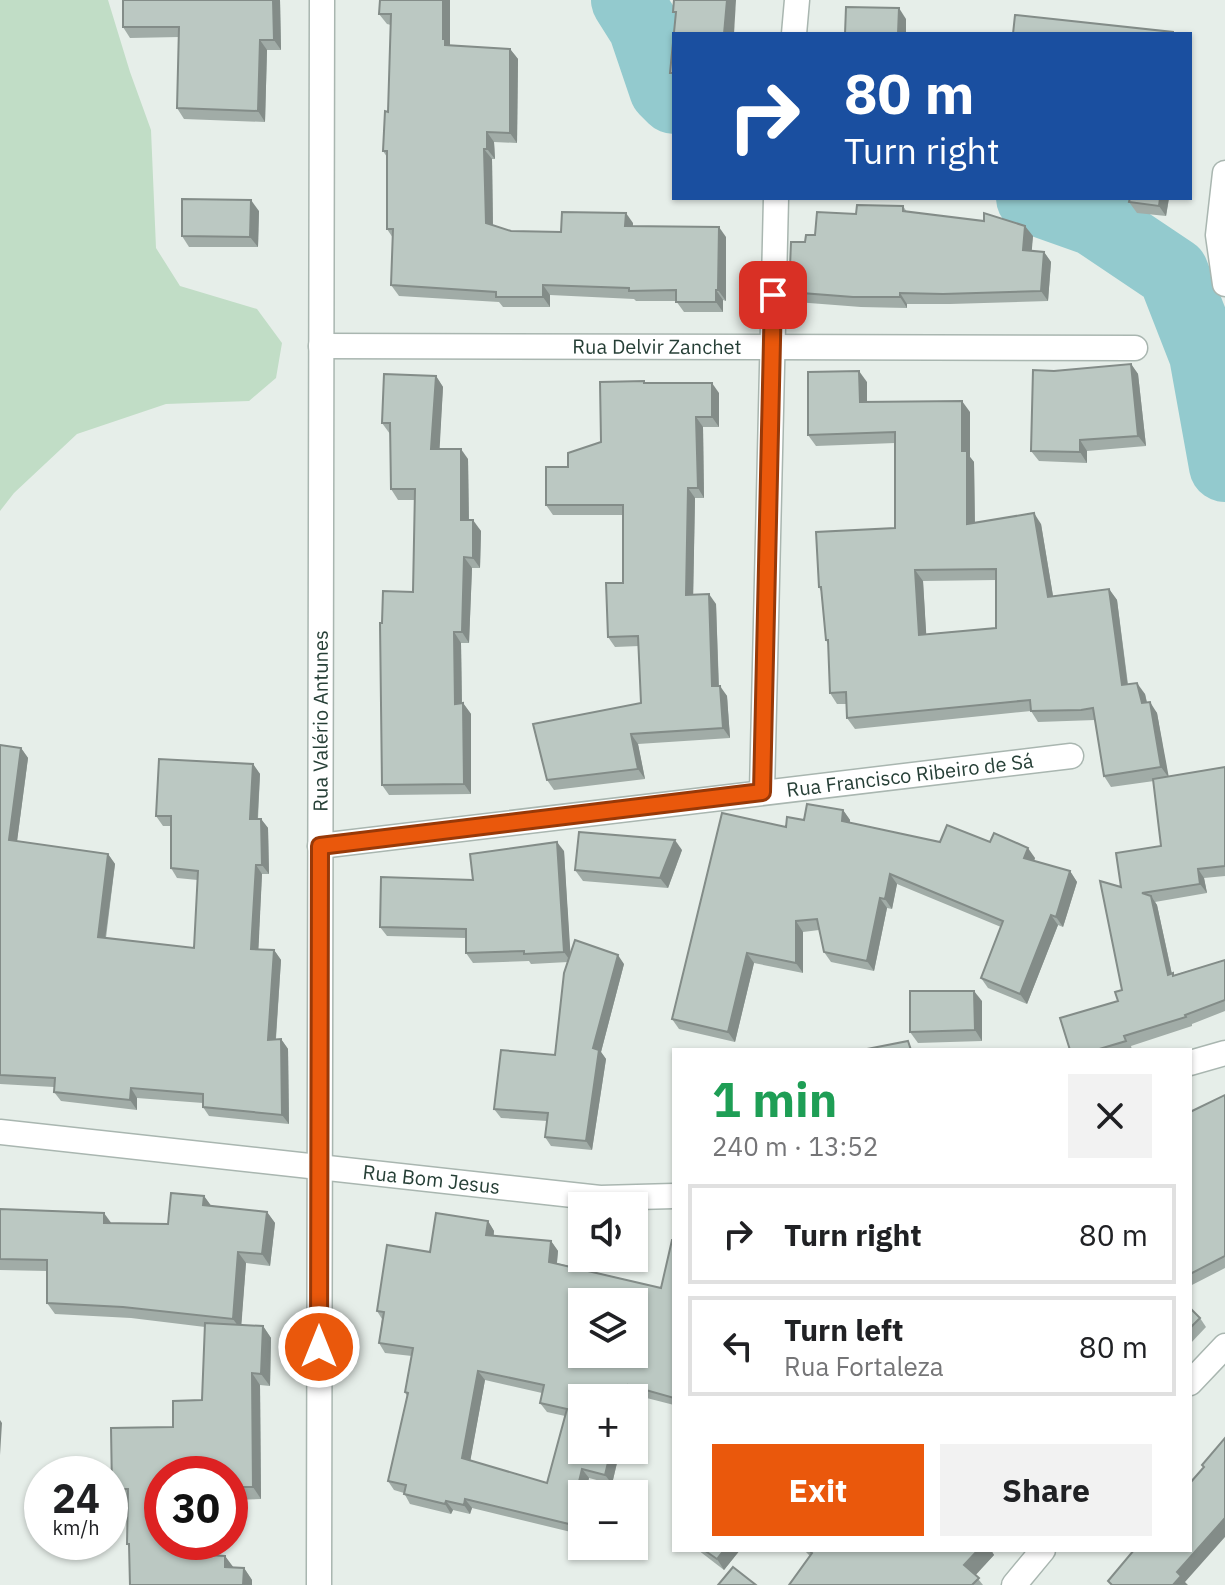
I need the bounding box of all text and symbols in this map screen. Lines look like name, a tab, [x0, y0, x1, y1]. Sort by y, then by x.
text: 80 m	[844, 57, 974, 129]
icon: right	[712, 64, 816, 168]
text: Turn right	[844, 127, 1000, 174]
pin	[739, 261, 807, 329]
icon: arrive	[751, 273, 795, 317]
street label: Rua Delvir Zanchet	[572, 333, 742, 360]
street label: Rua Valério Antunes	[306, 630, 334, 812]
street label: Rua Francisco Ribeiro de Sá	[785, 747, 1035, 803]
text: 1 min	[712, 1068, 837, 1130]
button: close	[1068, 1074, 1152, 1158]
text: 240 m · 13:52	[712, 1129, 878, 1163]
street label: Rua Bom Jesus	[361, 1158, 502, 1200]
map controls	[568, 1192, 648, 1560]
button: sound	[568, 1192, 648, 1272]
icon: right	[716, 1212, 760, 1256]
text: Turn right	[784, 1215, 922, 1254]
text: 80 m	[1079, 1215, 1148, 1254]
button: layers	[568, 1288, 648, 1368]
position arrow	[277, 1305, 361, 1389]
text: Turn left	[784, 1310, 903, 1349]
icon: left	[716, 1324, 760, 1368]
text: 80 m	[1079, 1327, 1148, 1366]
text: Rua Fortaleza	[784, 1349, 944, 1383]
button: +	[568, 1384, 648, 1464]
button: Exit	[712, 1444, 924, 1536]
button: Share	[940, 1444, 1152, 1536]
speed limit sign: 30	[144, 1456, 248, 1560]
text: 24	[52, 1472, 100, 1524]
button: −	[568, 1480, 648, 1560]
text: km/h	[52, 1514, 100, 1541]

